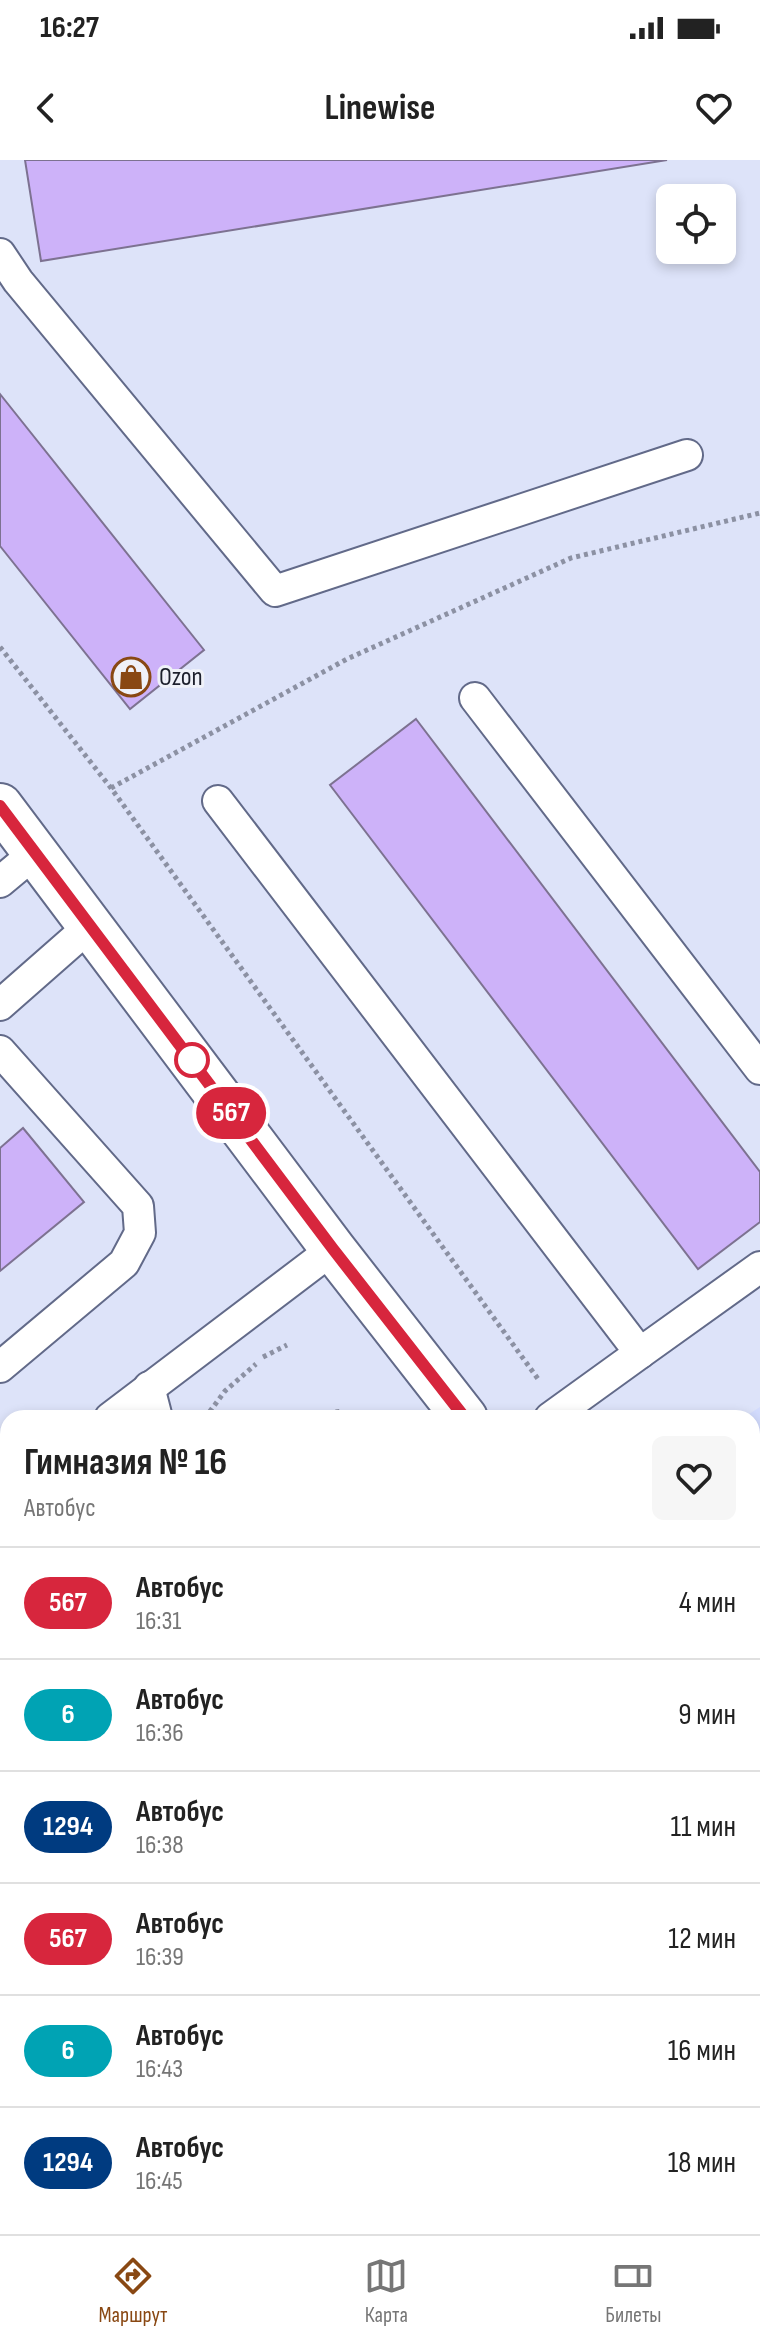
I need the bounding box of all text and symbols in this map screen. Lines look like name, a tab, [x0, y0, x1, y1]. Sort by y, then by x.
text: 16:27	[40, 10, 99, 46]
icon: back	[24, 86, 68, 130]
icon: heart	[692, 86, 736, 130]
text: Linewise	[325, 87, 435, 130]
map controls	[656, 184, 736, 264]
button: locate	[656, 184, 736, 264]
shop icon: Ozon	[110, 656, 152, 698]
place label: Ozon	[159, 662, 203, 693]
unlabelled marker	[175, 1043, 209, 1077]
line badge: 567	[185, 1087, 277, 1139]
text: 567	[212, 1096, 250, 1129]
button: heart	[652, 1436, 736, 1520]
text: Гимназия № 16	[24, 1440, 227, 1485]
text: Автобус	[24, 1493, 96, 1524]
text: Автобус	[136, 1570, 224, 1606]
text: 4 мин	[679, 1585, 736, 1621]
text: 567	[49, 1586, 87, 1619]
text: 16:31	[136, 1606, 181, 1637]
text: Автобус	[136, 1682, 224, 1718]
text: 9 мин	[678, 1697, 736, 1733]
text: 6	[61, 1698, 75, 1731]
text: 16:36	[136, 1718, 184, 1749]
text: Автобус	[136, 1794, 224, 1830]
text: 11 мин	[671, 1809, 736, 1845]
text: 1294	[43, 1810, 93, 1843]
text: 16:38	[136, 1830, 184, 1861]
text: Автобус	[136, 1906, 224, 1942]
text: 12 мин	[668, 1921, 736, 1957]
text: 567	[49, 1922, 87, 1955]
text: 16:39	[136, 1942, 184, 1973]
text: Автобус	[136, 2018, 224, 2054]
text: 16 мин	[668, 2033, 736, 2069]
text: 6	[61, 2034, 75, 2067]
text: 16:43	[136, 2054, 183, 2085]
text: Автобус	[136, 2130, 224, 2166]
text: 18 мин	[668, 2145, 736, 2181]
text: 1294	[43, 2146, 93, 2179]
text: 16:45	[136, 2166, 183, 2197]
tab: Маршрут	[99, 2254, 167, 2329]
tab: Карта	[364, 2254, 408, 2329]
tab: Билеты	[605, 2254, 662, 2329]

